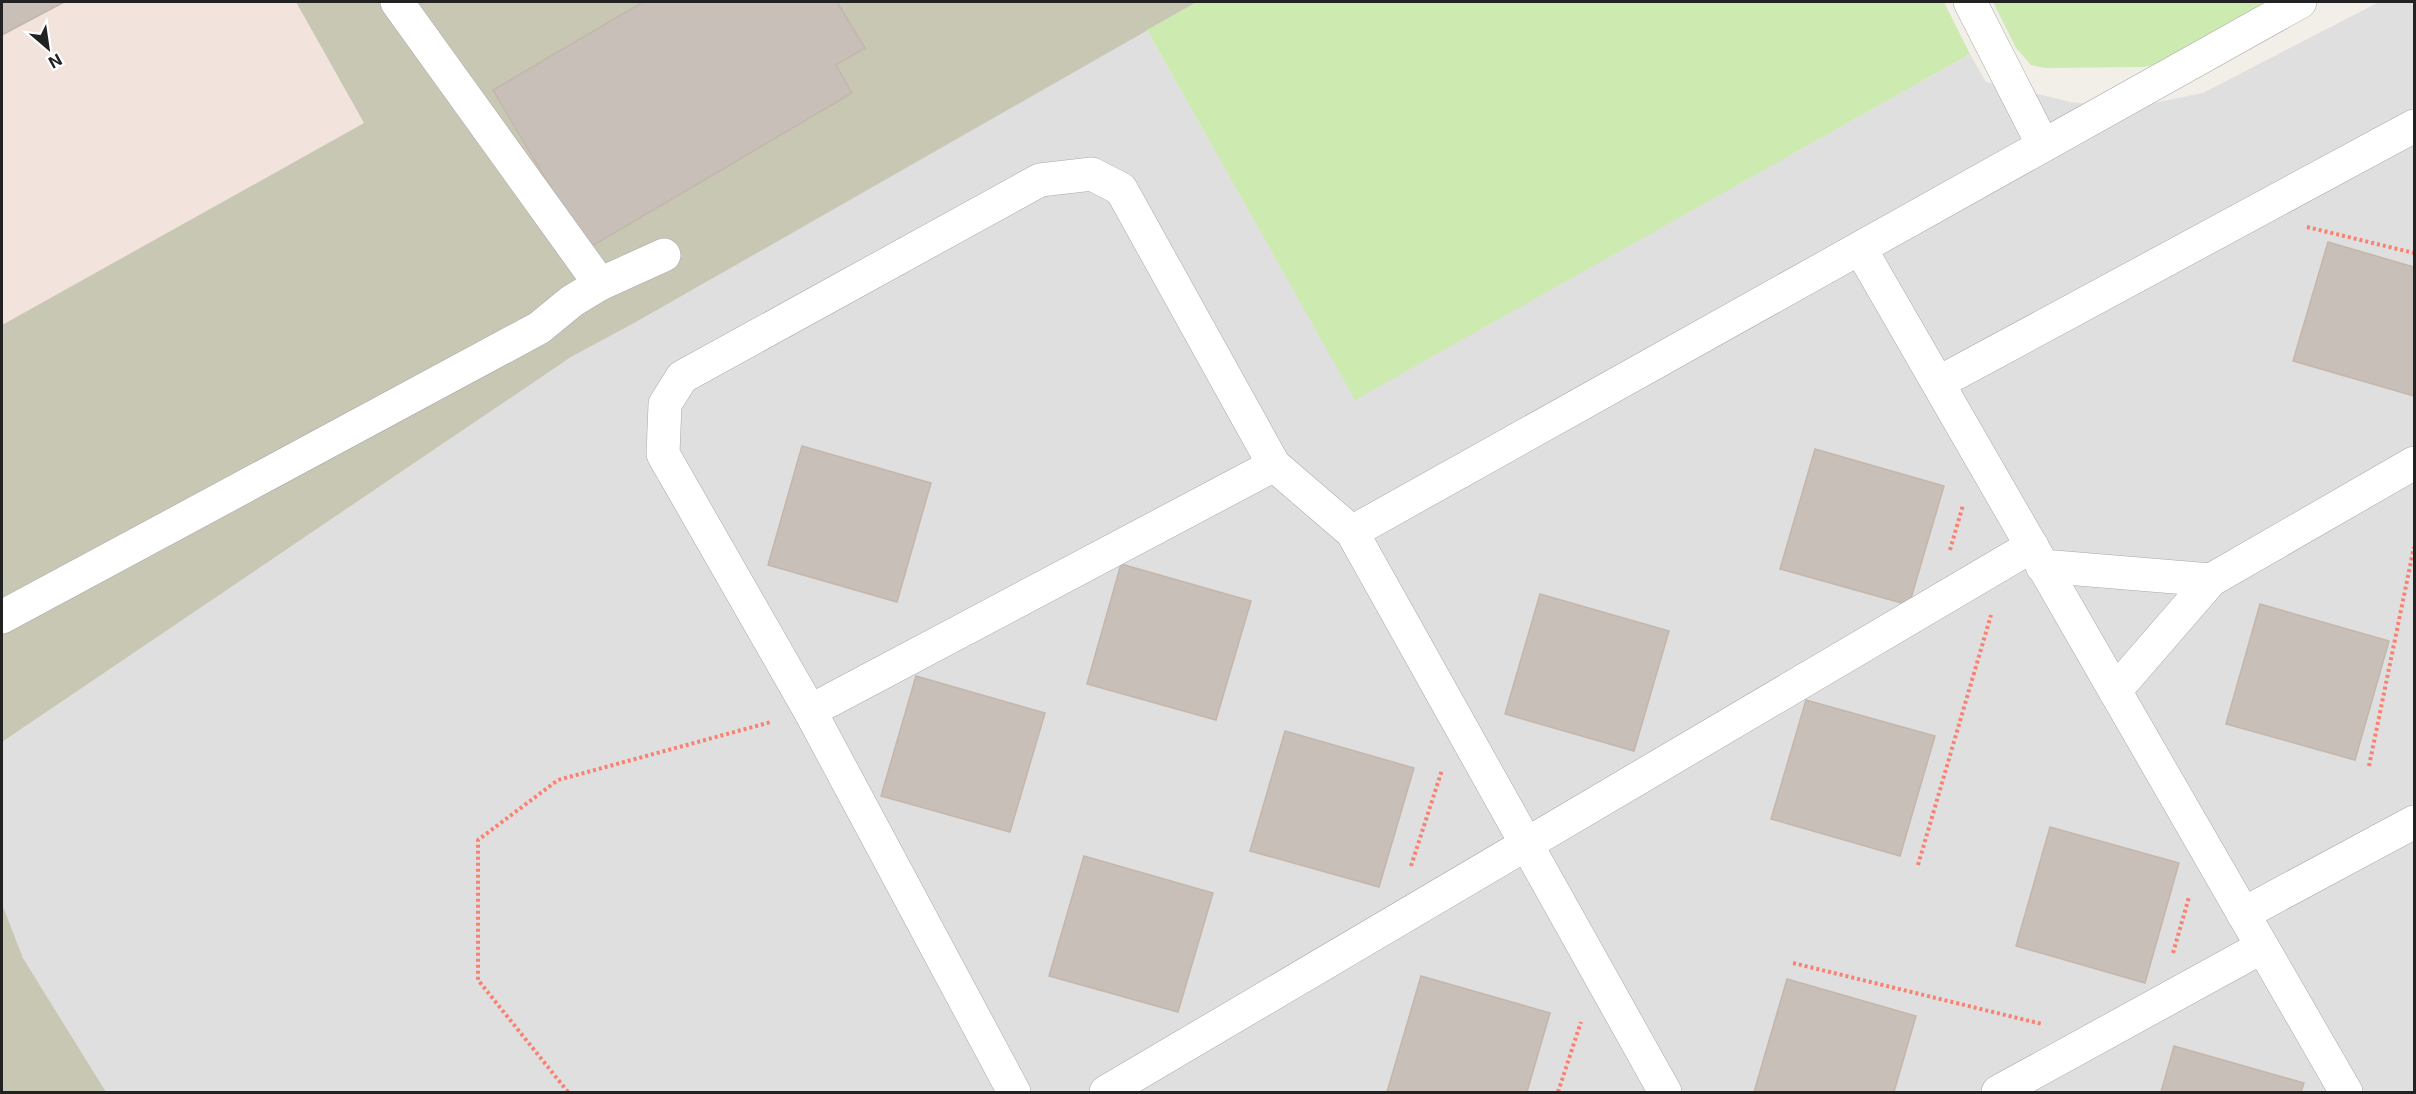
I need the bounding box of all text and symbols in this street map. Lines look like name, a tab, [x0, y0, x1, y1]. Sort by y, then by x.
north arrow	[18, 18, 78, 78]
text: N	[45, 49, 65, 73]

